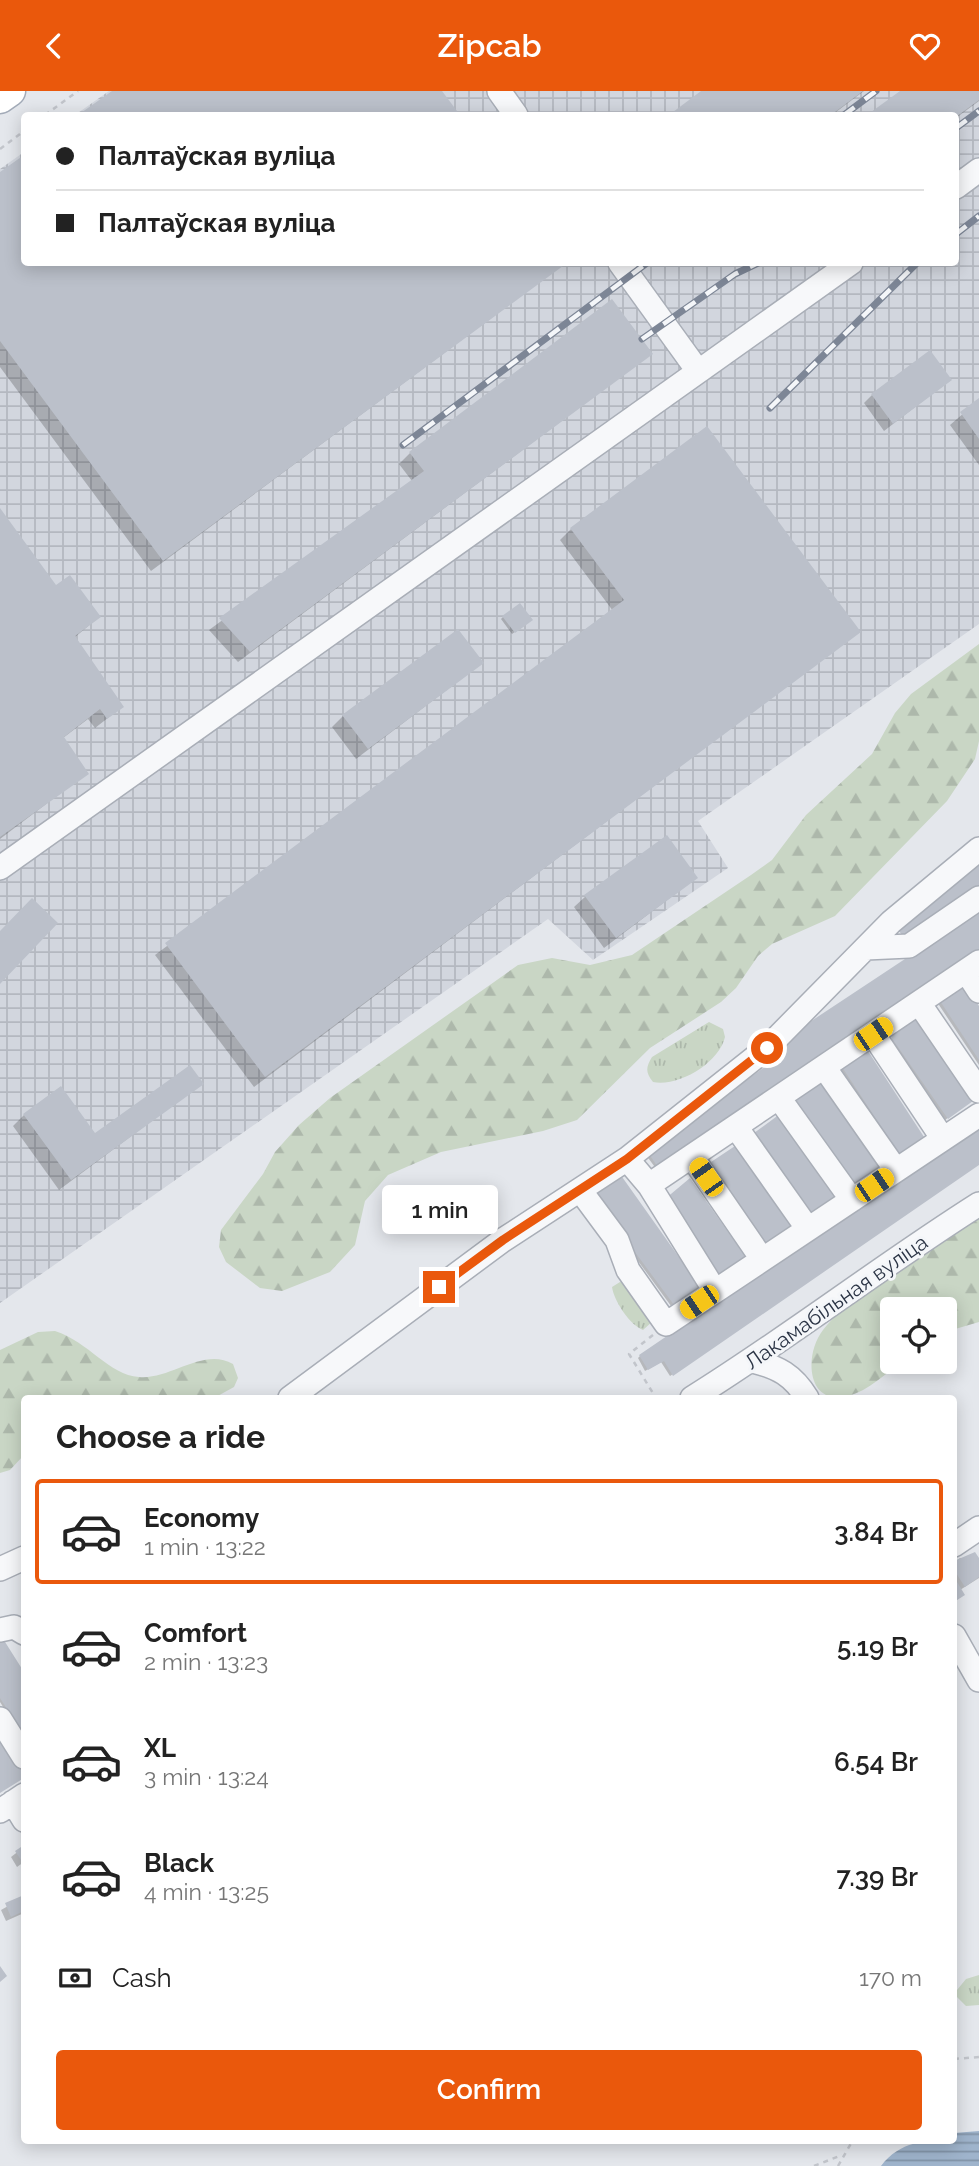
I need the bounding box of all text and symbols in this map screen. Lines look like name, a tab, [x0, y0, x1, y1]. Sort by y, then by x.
icon: back	[35, 27, 73, 65]
text: Zipcab	[437, 27, 542, 64]
icon: heart	[906, 27, 944, 65]
text: Палтаўская вуліца	[98, 141, 336, 171]
text: Палтаўская вуліца	[98, 208, 336, 238]
car	[850, 1014, 897, 1054]
route start	[751, 1032, 783, 1064]
car	[686, 1154, 727, 1200]
car	[851, 1165, 898, 1205]
callout: 1 min	[381, 1185, 497, 1235]
text: 1 min	[411, 1196, 469, 1223]
street label: Лакамабільная вуліца	[740, 1229, 932, 1375]
route end	[423, 1271, 455, 1303]
car	[676, 1282, 723, 1322]
map controls	[880, 1297, 957, 1374]
button: locate	[880, 1297, 957, 1374]
text: Choose a ride	[56, 1418, 265, 1455]
icon: car	[60, 1500, 123, 1563]
text: Economy	[144, 1503, 259, 1533]
text: 3.84 Br	[834, 1517, 918, 1547]
text: 1 min · 13:22	[144, 1533, 266, 1560]
icon: car	[60, 1615, 123, 1678]
text: Comfort	[144, 1618, 247, 1648]
text: 5.19 Br	[837, 1632, 918, 1662]
text: 2 min · 13:23	[144, 1648, 268, 1675]
icon: car	[60, 1730, 123, 1793]
text: XL	[144, 1733, 176, 1763]
text: 6.54 Br	[834, 1747, 918, 1777]
text: 3 min · 13:24	[144, 1763, 269, 1790]
icon: car	[60, 1845, 123, 1908]
text: Black	[144, 1848, 214, 1878]
text: 7.39 Br	[836, 1862, 918, 1892]
text: 4 min · 13:25	[144, 1878, 269, 1905]
icon: cash	[56, 1959, 94, 1997]
text: Cash	[112, 1963, 172, 1993]
text: 170 m	[859, 1964, 922, 1991]
button: Confirm	[56, 2050, 922, 2130]

